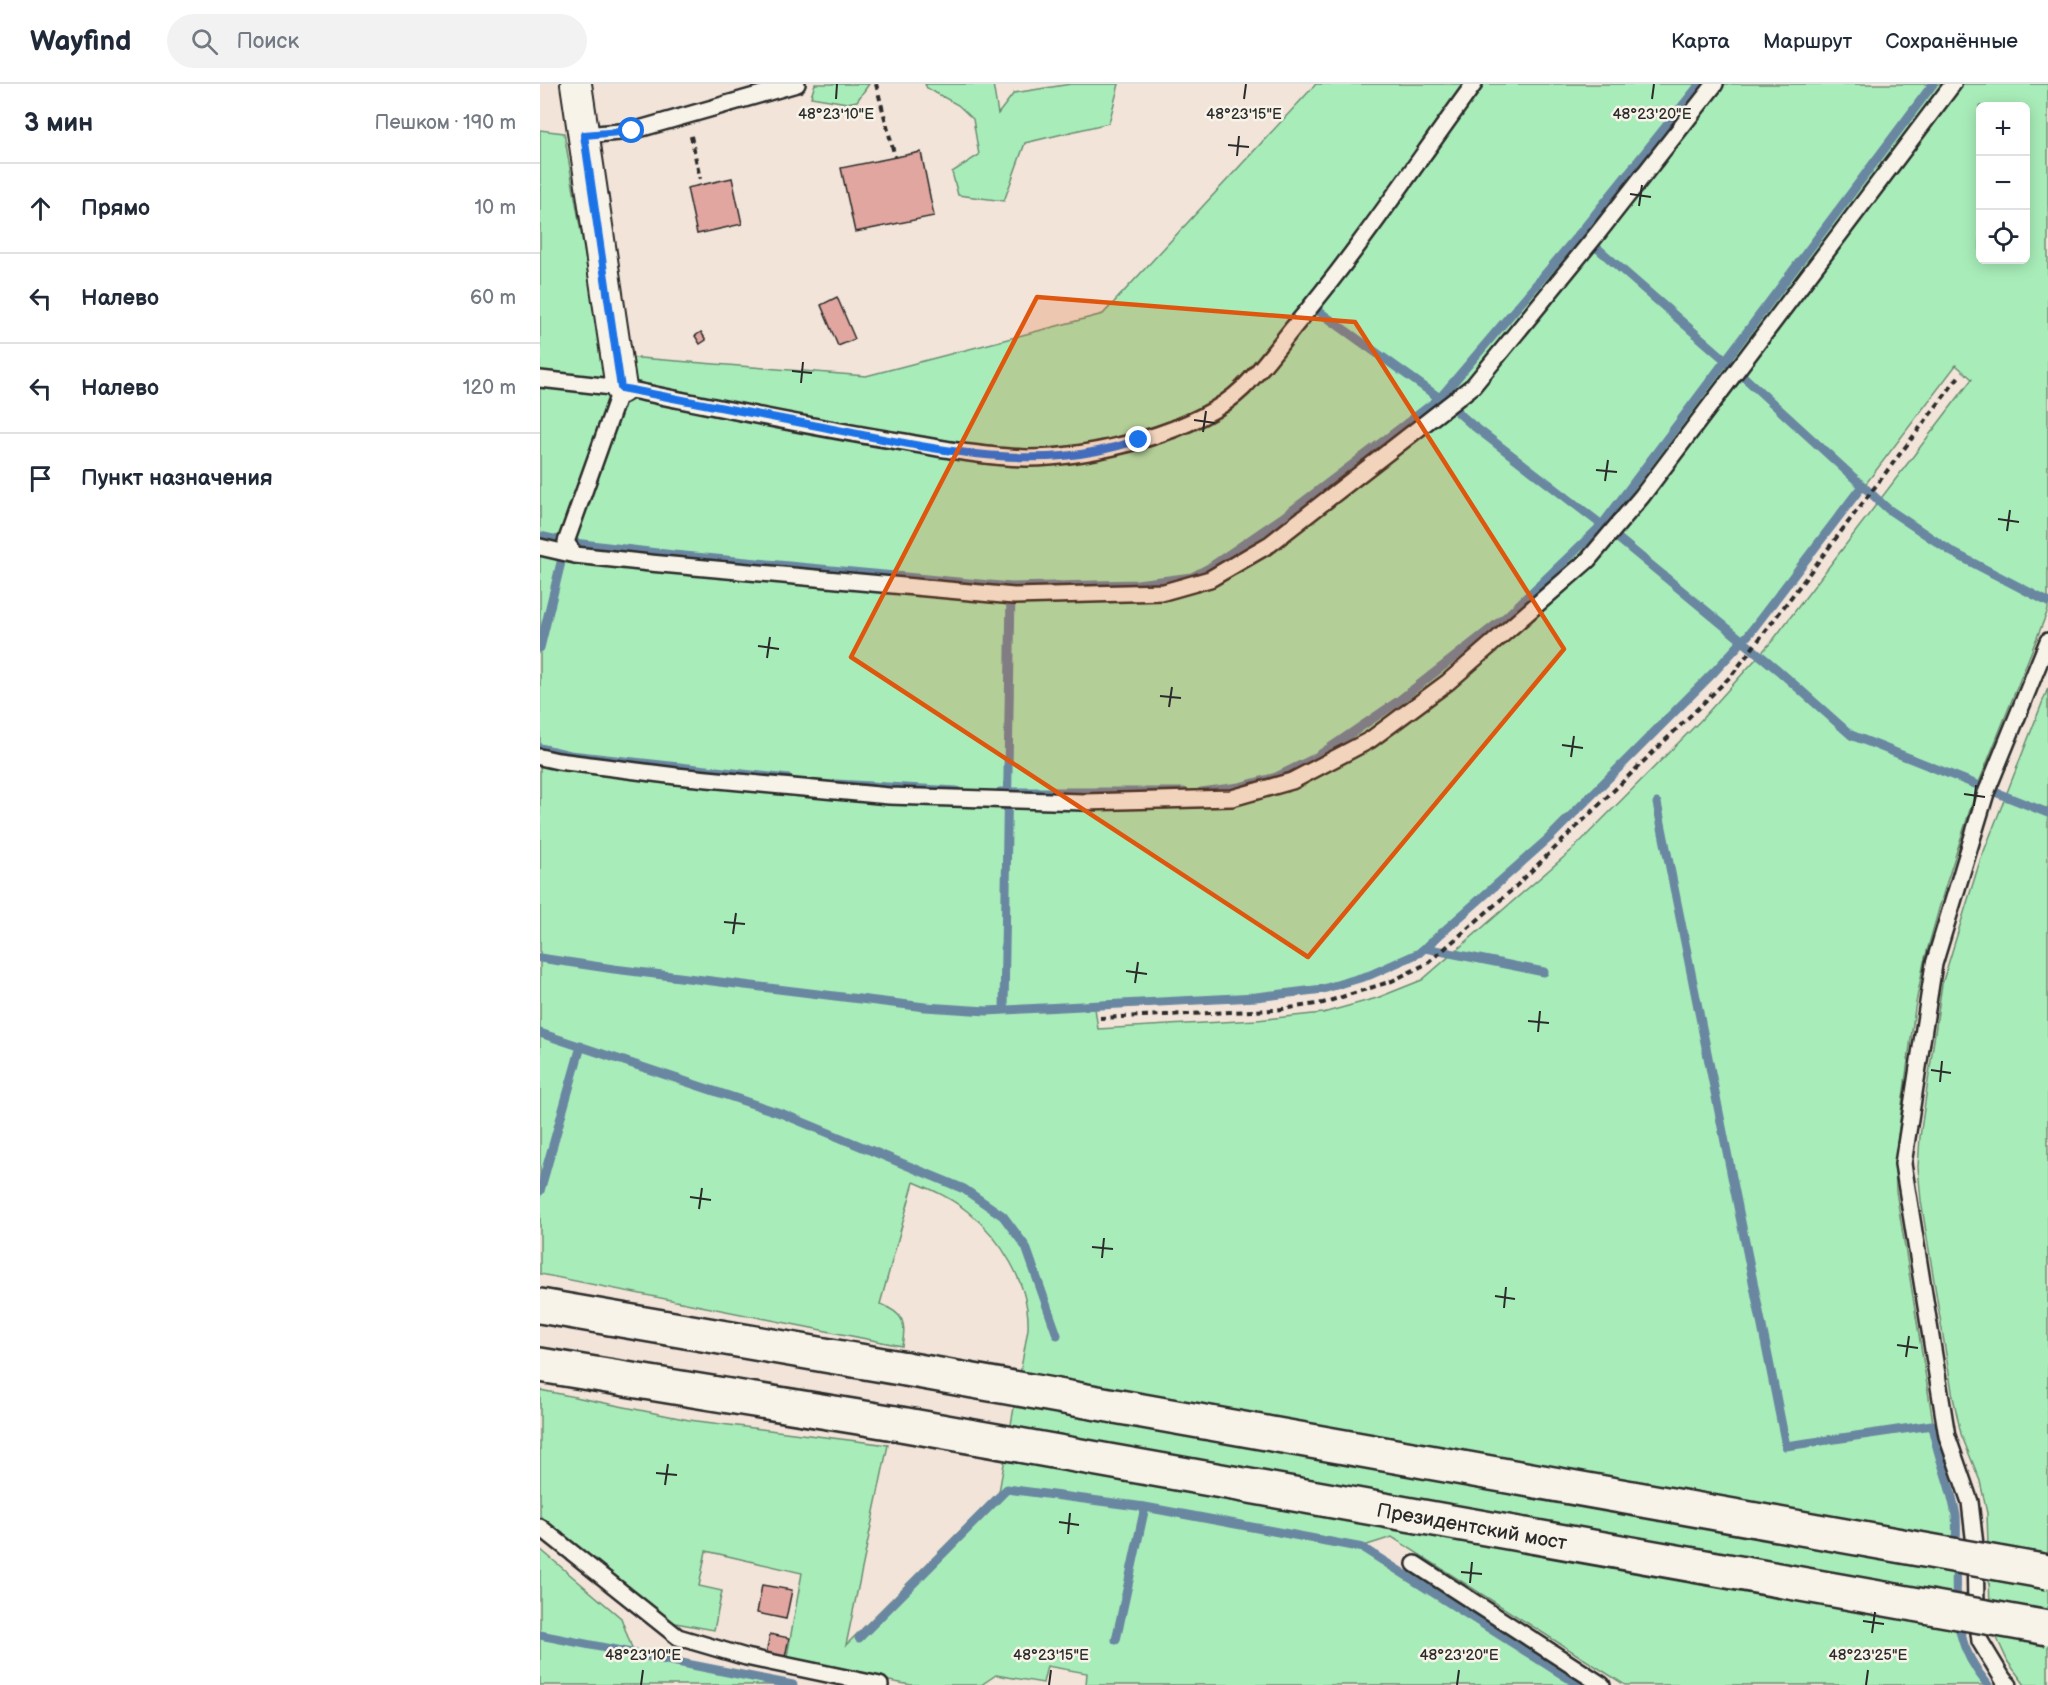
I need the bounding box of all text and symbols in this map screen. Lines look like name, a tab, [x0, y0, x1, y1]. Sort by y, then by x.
search box	[167, 14, 587, 68]
text: Wayfind	[30, 25, 131, 58]
icon: search	[188, 25, 221, 58]
text: Поиск	[236, 28, 299, 55]
text: Карта	[1671, 29, 1730, 54]
text: Маршрут	[1763, 29, 1852, 54]
text: Сохранённые	[1885, 29, 2018, 54]
map controls	[1976, 102, 2030, 264]
button: +	[1976, 102, 2030, 156]
text: 48°23'10"E	[798, 105, 874, 124]
text: 48°23'15"E	[1206, 105, 1282, 124]
text: 48°23'20"E	[1612, 105, 1692, 124]
text: 3 мин	[24, 108, 93, 139]
text: Пешком · 190 m	[375, 111, 516, 135]
route start	[618, 117, 644, 143]
button: −	[1976, 156, 2030, 210]
icon: ahead	[24, 192, 57, 225]
text: Прямо	[81, 195, 150, 222]
text: 10 m	[475, 196, 516, 220]
button: locate	[1976, 210, 2030, 264]
icon: left	[24, 282, 57, 315]
text: Налево	[81, 285, 159, 312]
text: 60 m	[470, 286, 516, 310]
icon: left	[24, 372, 57, 405]
text: Налево	[81, 375, 159, 402]
text: 120 m	[463, 376, 516, 400]
route end	[1125, 426, 1151, 452]
icon: arrive	[24, 462, 57, 495]
text: Пункт назначения	[81, 465, 273, 492]
street label: Президентский мост	[1375, 1498, 1570, 1556]
text: 48°23'10"E	[605, 1646, 681, 1665]
text: 48°23'15"E	[1013, 1646, 1089, 1665]
text: 48°23'20"E	[1419, 1646, 1499, 1665]
text: 48°23'25"E	[1829, 1646, 1908, 1665]

